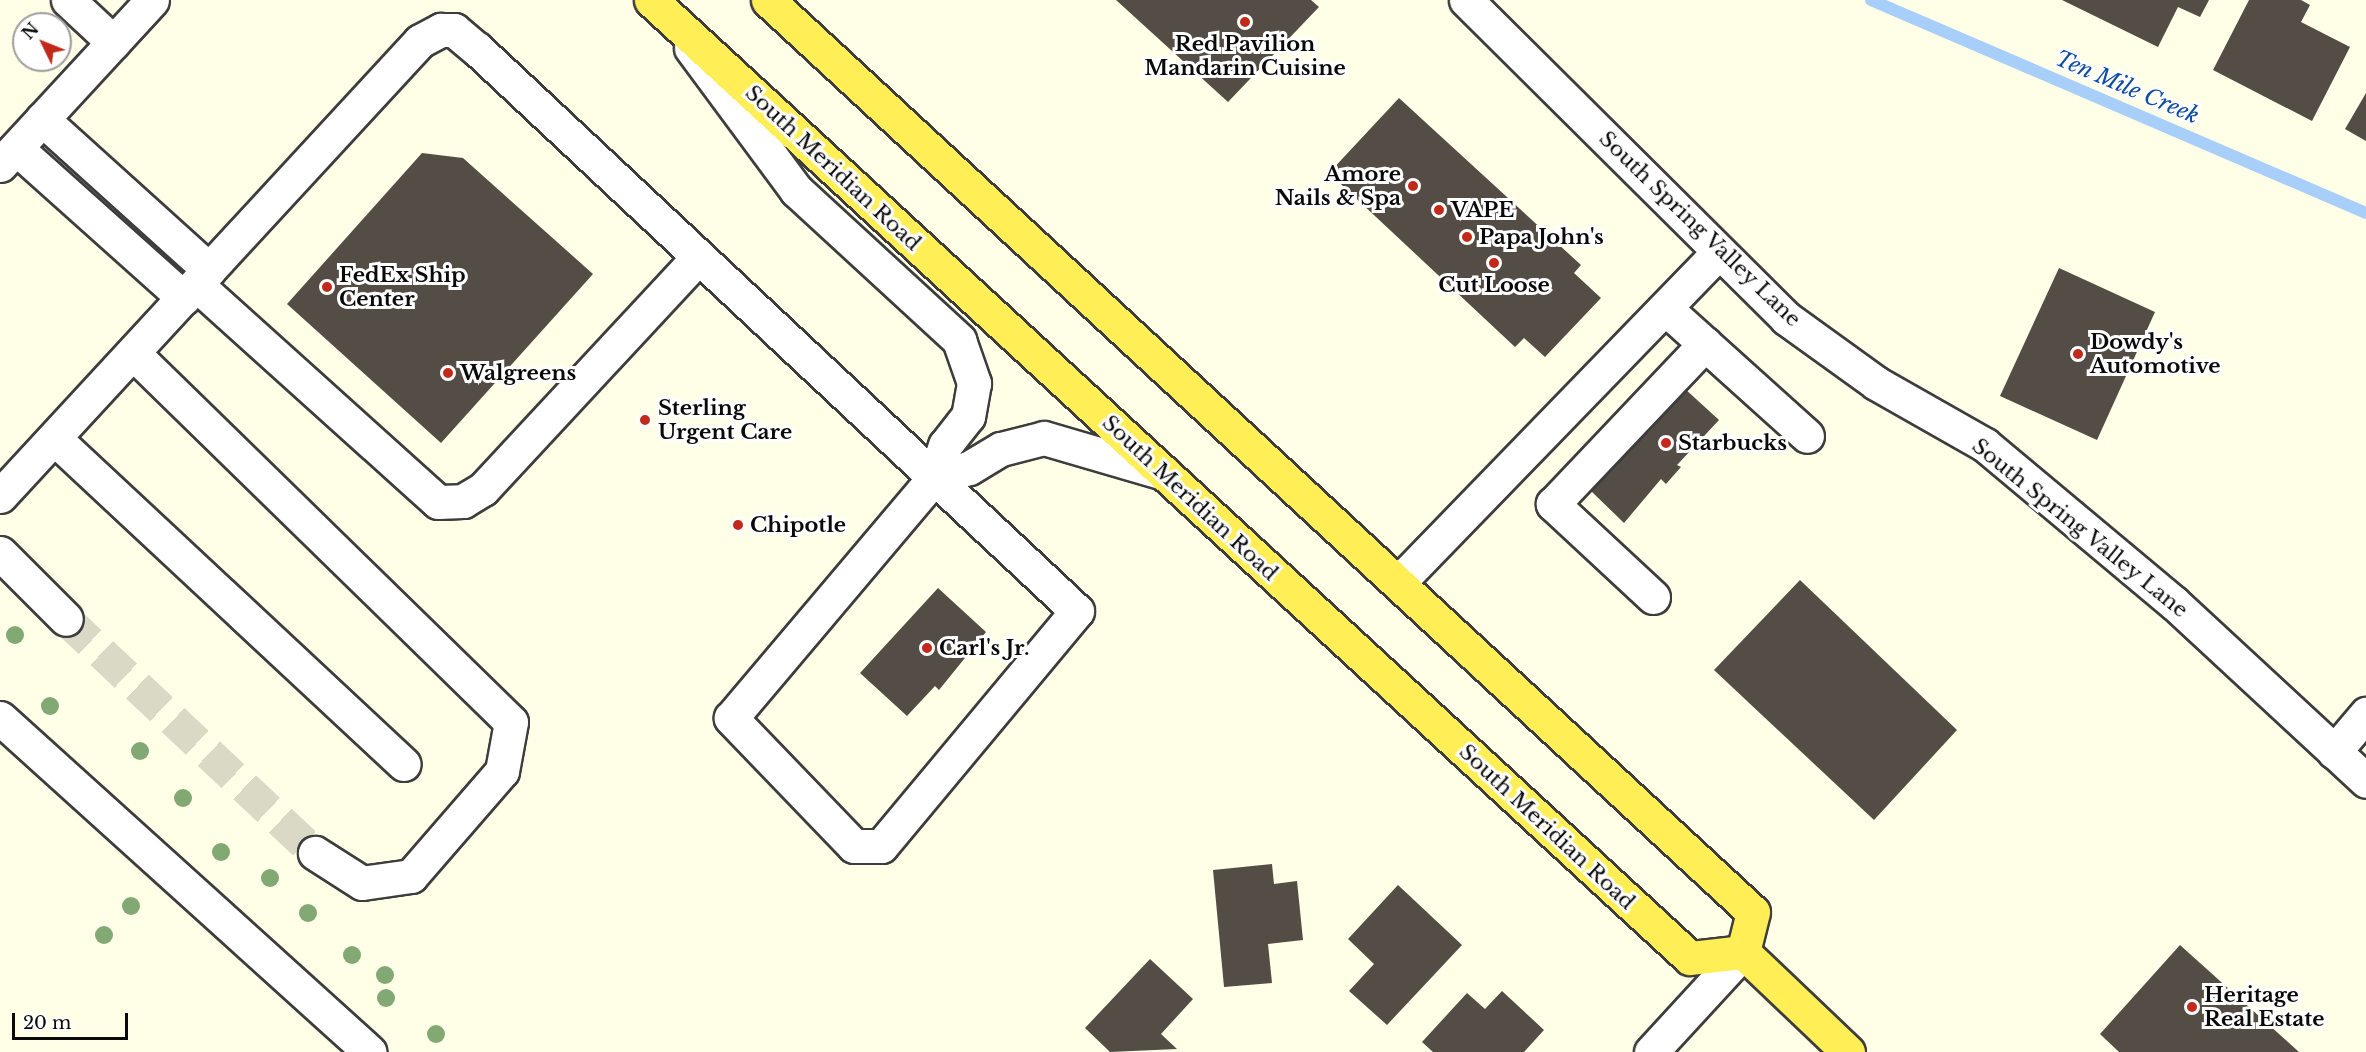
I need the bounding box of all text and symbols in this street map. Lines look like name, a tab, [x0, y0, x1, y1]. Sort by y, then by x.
north arrow	[12, 12, 72, 72]
marker: Red Pavilion Mandarin Cuisine	[1238, 15, 1252, 29]
text: N	[18, 19, 43, 43]
place label: Red Pavilion Mandarin Cuisine	[1144, 31, 1346, 81]
water label: Ten Mile Creek	[2051, 45, 2203, 129]
street label: South Meridian Road	[740, 80, 926, 256]
street label: South Spring Valley Lane	[1593, 125, 1807, 333]
place label: Amore Nails & Spa	[1275, 161, 1401, 211]
marker: Amore Nails & Spa	[1406, 179, 1420, 193]
place label: VAPE	[1451, 197, 1514, 223]
marker: VAPE	[1432, 203, 1446, 217]
place label: Papa John's	[1479, 224, 1604, 250]
marker: Papa John's	[1460, 230, 1474, 244]
marker: Cut Loose	[1487, 256, 1501, 270]
place label: FedEx Ship Center	[339, 262, 466, 312]
place label: Cut Loose	[1438, 272, 1550, 298]
marker: FedEx Ship Center	[320, 280, 334, 294]
place label: Dowdy's Automotive	[2090, 329, 2221, 379]
marker: Dowdy's Automotive	[2071, 347, 2085, 361]
place label: Walgreens	[460, 360, 576, 386]
marker: Walgreens	[441, 366, 455, 380]
place label: Sterling Urgent Care	[658, 395, 792, 445]
street label: South Meridian Road	[1097, 410, 1283, 586]
marker: Sterling Urgent Care	[636, 411, 654, 429]
place label: Starbucks	[1678, 430, 1787, 456]
street label: South Spring Valley Lane	[1966, 433, 2194, 623]
marker: Starbucks	[1659, 436, 1673, 450]
place label: Chipotle	[750, 512, 846, 538]
marker: Chipotle	[731, 518, 745, 532]
place label: Carl's Jr.	[939, 635, 1029, 661]
marker: Carl's Jr.	[920, 641, 934, 655]
street label: South Meridian Road	[1454, 739, 1640, 915]
place label: Heritage Real Estate	[2204, 982, 2325, 1032]
marker: Heritage Real Estate	[2185, 1000, 2199, 1014]
scale bar	[15, 1001, 130, 1039]
text: 20 m	[23, 1012, 71, 1034]

